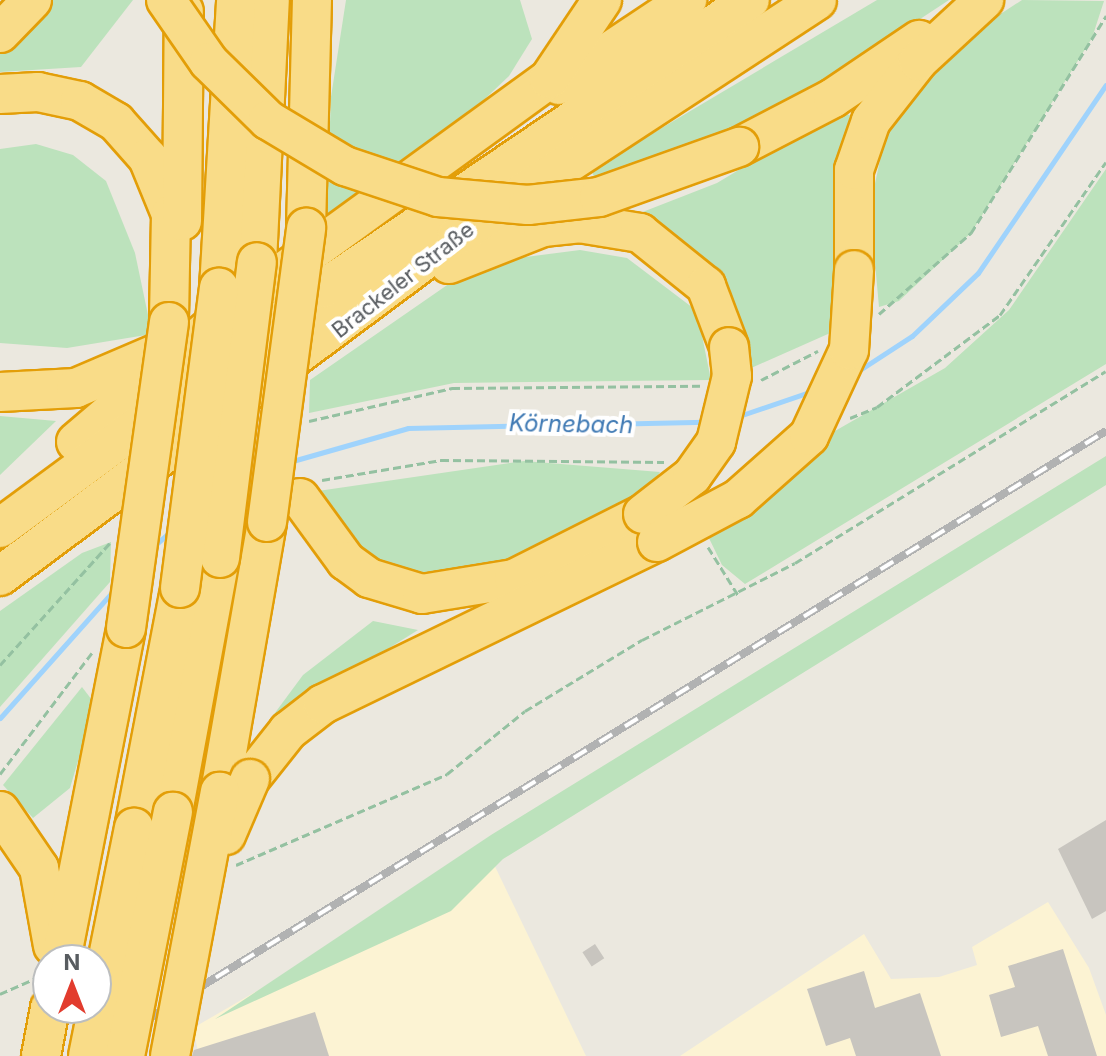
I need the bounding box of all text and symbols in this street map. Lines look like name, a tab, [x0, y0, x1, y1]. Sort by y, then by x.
street label: Brackeler Straße	[327, 216, 479, 344]
water label: Körnebach	[509, 409, 633, 439]
north arrow	[32, 944, 112, 1024]
text: N	[64, 949, 80, 975]

